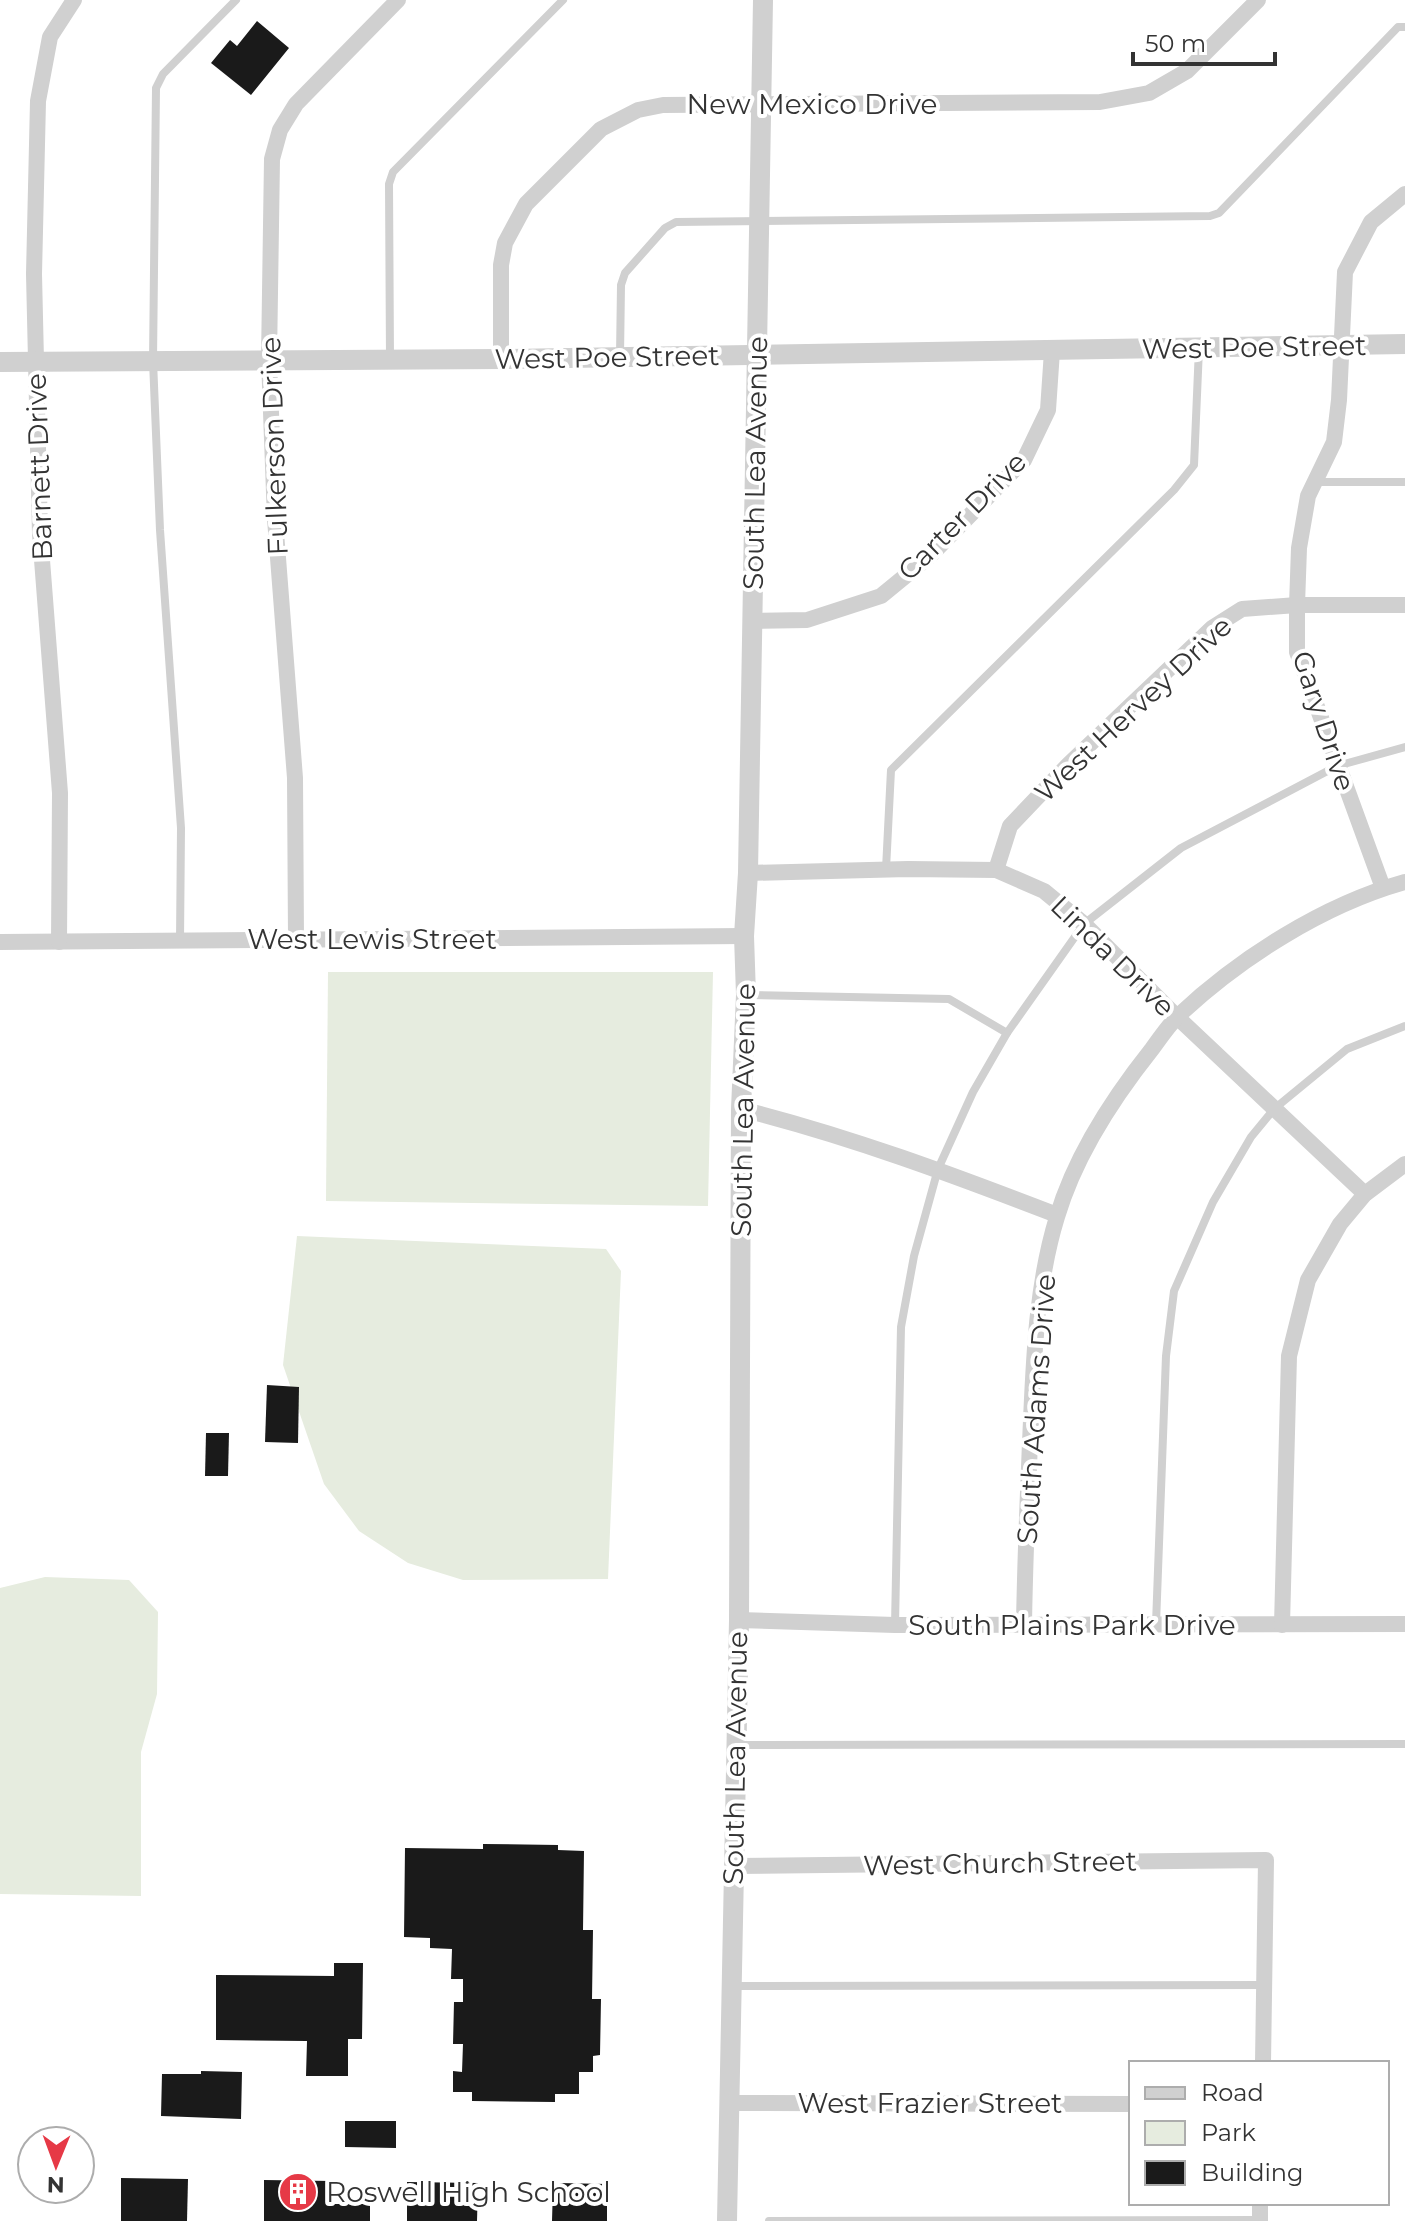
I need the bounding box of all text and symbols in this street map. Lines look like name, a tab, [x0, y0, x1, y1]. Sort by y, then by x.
scale bar	[1133, 16, 1275, 66]
text: 50 m	[1145, 29, 1206, 58]
street label: New Mexico Drive	[687, 87, 937, 121]
street label: West Poe Street	[1141, 328, 1367, 366]
street label: Fulkerson Drive	[253, 336, 295, 556]
street label: South Lea Avenue	[736, 336, 774, 590]
street label: West Poe Street	[494, 338, 720, 376]
street label: Barnett Drive	[19, 373, 59, 561]
street label: Carter Drive	[891, 445, 1033, 587]
street label: West Hervey Drive	[1027, 609, 1239, 809]
street label: Gary Drive	[1285, 647, 1363, 795]
street label: Linda Drive	[1044, 888, 1182, 1024]
street label: West Lewis Street	[247, 922, 497, 956]
street label: South Lea Avenue	[724, 983, 762, 1237]
street label: South Adams Drive	[1010, 1273, 1062, 1545]
street label: South Plains Park Drive	[908, 1608, 1236, 1642]
street label: South Lea Avenue	[716, 1631, 754, 1885]
street label: West Church Street	[863, 1844, 1137, 1882]
legend	[1129, 2061, 1389, 2205]
text: Road	[1201, 2078, 1264, 2107]
street label: West Frazier Street	[798, 2086, 1062, 2120]
text: Park	[1201, 2118, 1256, 2147]
north arrow	[16, 2125, 96, 2205]
text: Building	[1201, 2158, 1304, 2187]
text: N	[47, 2171, 65, 2198]
building icon: Roswell High School	[277, 2171, 319, 2213]
place label: Roswell High School	[326, 2175, 611, 2209]

